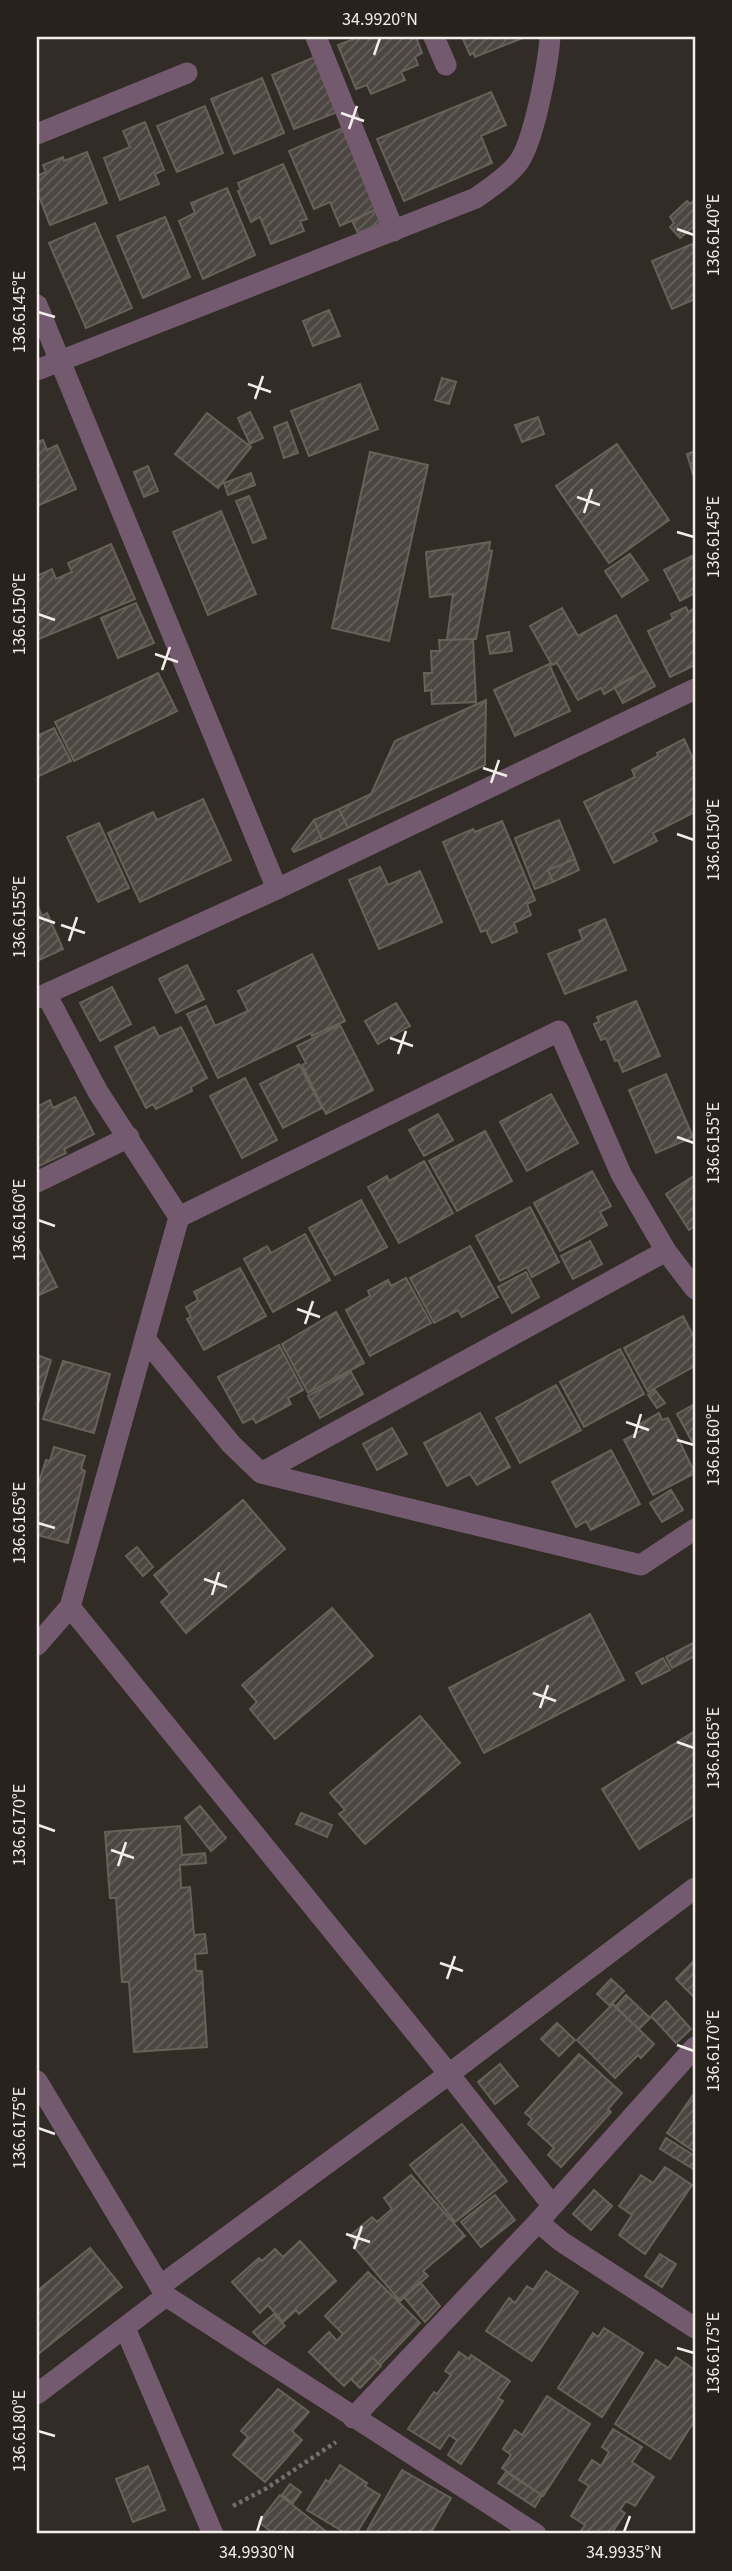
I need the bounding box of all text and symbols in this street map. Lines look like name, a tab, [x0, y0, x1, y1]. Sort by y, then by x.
text: 34.9920°N	[342, 7, 418, 32]
text: 136.6140°E	[701, 194, 726, 276]
text: 136.6145°E	[7, 271, 32, 353]
text: 136.6145°E	[701, 496, 726, 578]
text: 136.6150°E	[7, 573, 32, 655]
text: 136.6150°E	[701, 799, 726, 881]
text: 136.6155°E	[7, 876, 32, 958]
text: 136.6155°E	[701, 1102, 726, 1184]
text: 136.6160°E	[7, 1179, 32, 1261]
text: 136.6160°E	[701, 1404, 726, 1486]
text: 136.6165°E	[7, 1482, 32, 1564]
text: 136.6165°E	[701, 1707, 726, 1789]
text: 136.6170°E	[7, 1784, 32, 1866]
text: 136.6170°E	[701, 2010, 726, 2092]
text: 136.6175°E	[7, 2087, 32, 2169]
text: 136.6175°E	[701, 2312, 726, 2394]
text: 136.6180°E	[7, 2390, 32, 2472]
text: 34.9930°N	[219, 2540, 295, 2565]
text: 34.9935°N	[586, 2540, 662, 2565]

